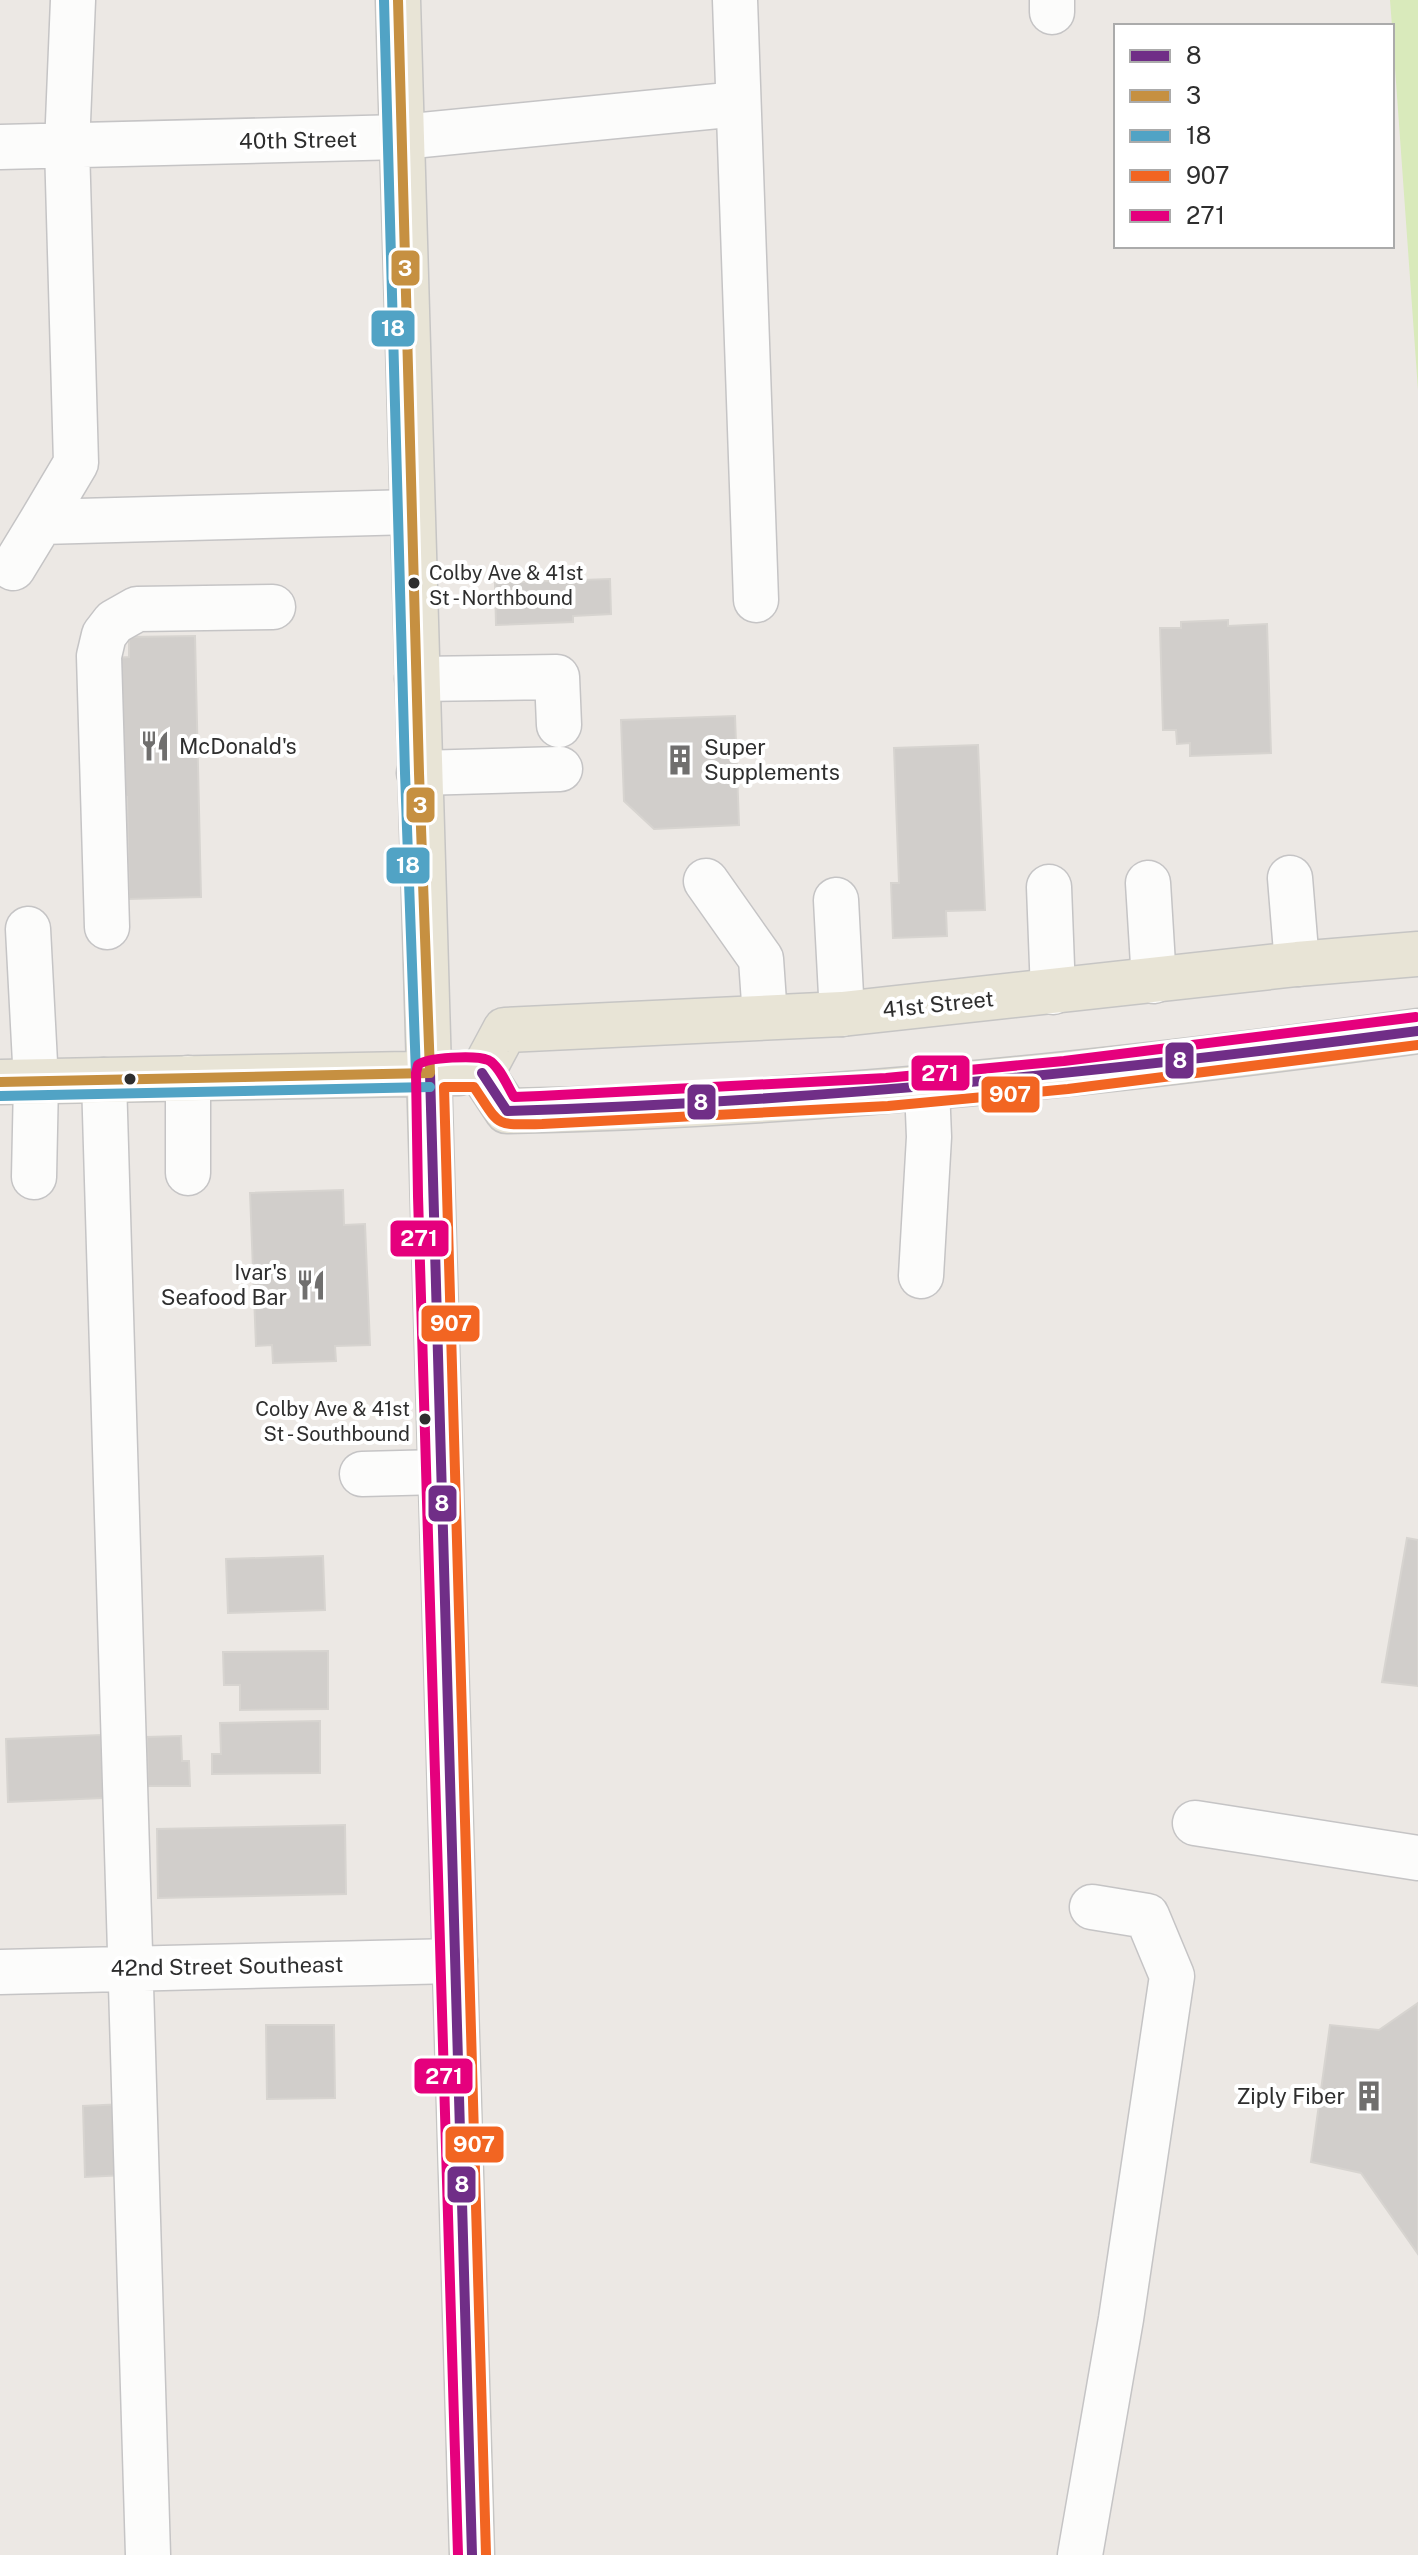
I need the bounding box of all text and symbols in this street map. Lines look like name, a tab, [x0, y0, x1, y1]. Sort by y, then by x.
legend	[1114, 24, 1394, 248]
text: 8	[1186, 41, 1202, 69]
text: 3	[1186, 81, 1201, 109]
text: 18	[1186, 121, 1211, 149]
street label: 40th Street	[239, 126, 357, 154]
text: 907	[1186, 161, 1230, 189]
text: 271	[1186, 201, 1225, 229]
line badge: 3	[390, 249, 421, 287]
text: 3	[398, 255, 412, 281]
line badge: 18	[370, 309, 416, 348]
text: 18	[381, 315, 405, 341]
place label: Colby Ave & 41st St - Northbound	[429, 561, 584, 610]
marker: Colby Ave & 41st St - Northbound	[406, 575, 422, 591]
restaurant icon: McDonald's	[138, 729, 172, 763]
place label: McDonald's	[179, 733, 297, 759]
place label: Super Supplements	[704, 734, 840, 785]
building icon: Super Supplements	[663, 743, 697, 777]
line badge: 3	[405, 786, 436, 824]
text: 3	[413, 792, 427, 818]
line badge: 18	[385, 846, 431, 885]
text: 18	[396, 852, 420, 878]
street label: 41st Street	[881, 985, 995, 1023]
line badge: 8	[1164, 1041, 1195, 1080]
text: 8	[1173, 1047, 1187, 1073]
line badge: 271	[910, 1054, 971, 1092]
text: 271	[921, 1060, 959, 1086]
unlabelled marker	[122, 1071, 138, 1087]
line badge: 907	[980, 1075, 1041, 1114]
text: 907	[989, 1081, 1031, 1107]
line badge: 8	[686, 1083, 717, 1121]
text: 8	[694, 1089, 708, 1115]
line badge: 271	[389, 1219, 450, 1258]
text: 271	[400, 1225, 438, 1251]
place label: Ivar's Seafood Bar	[161, 1259, 287, 1310]
restaurant icon: Ivar's Seafood Bar	[294, 1268, 328, 1302]
line badge: 907	[420, 1304, 481, 1343]
text: 907	[430, 1310, 472, 1336]
place label: Colby Ave & 41st St - Southbound	[255, 1397, 410, 1446]
marker: Colby Ave & 41st St - Southbound	[417, 1411, 433, 1427]
line badge: 8	[427, 1484, 458, 1523]
text: 8	[435, 1490, 449, 1516]
street label: 42nd Street Southeast	[110, 1951, 344, 1981]
line badge: 271	[413, 2057, 474, 2095]
text: 271	[425, 2063, 463, 2089]
building icon: Ziply Fiber	[1352, 2079, 1386, 2113]
place label: Ziply Fiber	[1237, 2083, 1345, 2109]
line badge: 907	[444, 2125, 505, 2164]
text: 907	[453, 2131, 495, 2157]
line badge: 8	[446, 2165, 477, 2204]
text: 8	[455, 2171, 469, 2197]

